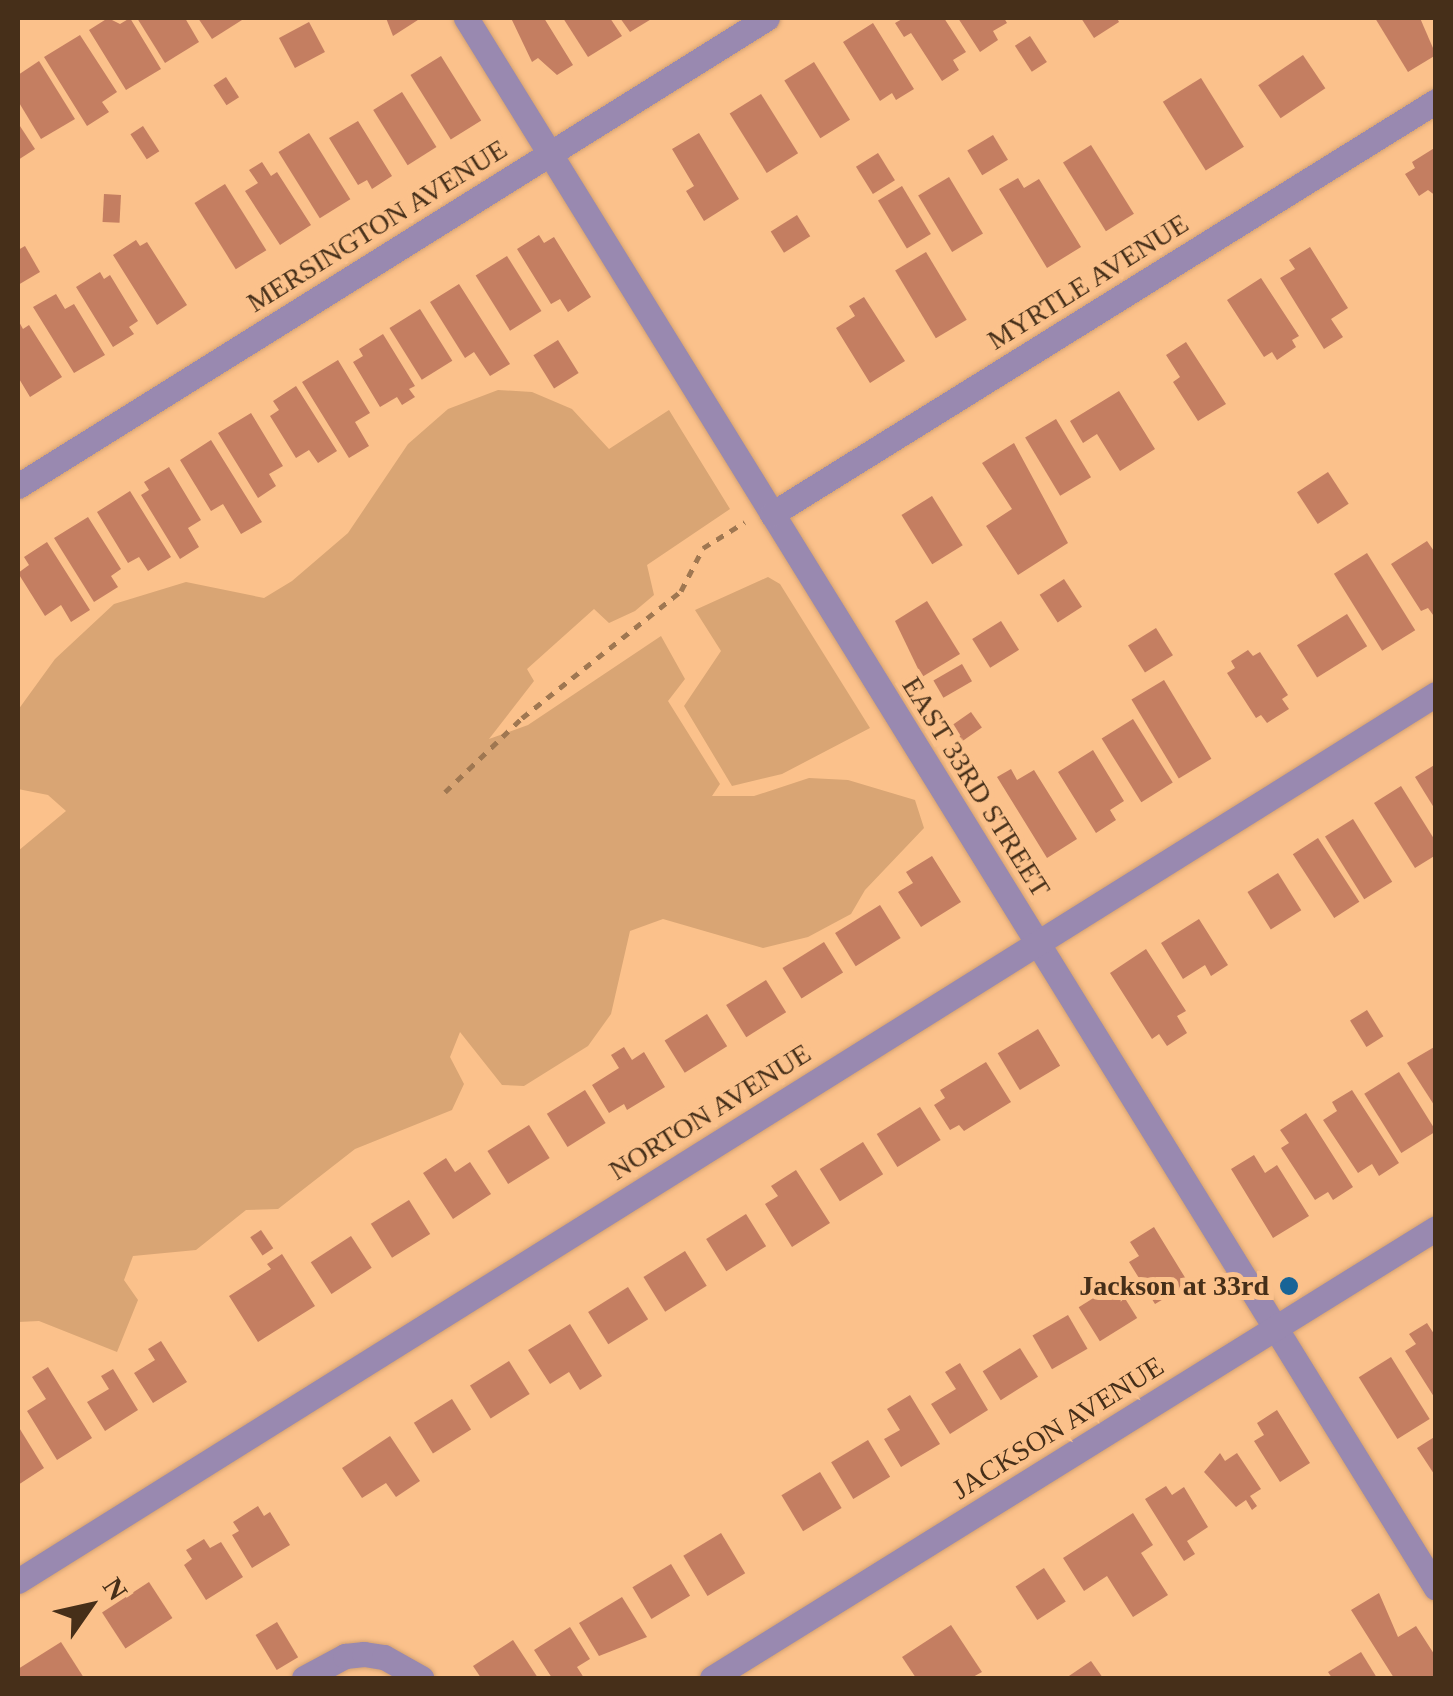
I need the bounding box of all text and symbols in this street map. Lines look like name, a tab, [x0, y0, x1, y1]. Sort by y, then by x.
street label: MERSINGTON AVENUE	[240, 132, 514, 320]
street label: MYRTLE AVENUE	[981, 206, 1195, 358]
street label: EAST 33RD STREET	[895, 671, 1057, 903]
street label: NORTON AVENUE	[602, 1036, 818, 1188]
place label: Jackson at 33rd	[1079, 1269, 1269, 1303]
marker: Jackson at 33rd	[1278, 1275, 1300, 1297]
street label: JACKSON AVENUE	[945, 1349, 1171, 1507]
north arrow	[40, 1556, 140, 1656]
text: N	[97, 1572, 134, 1606]

